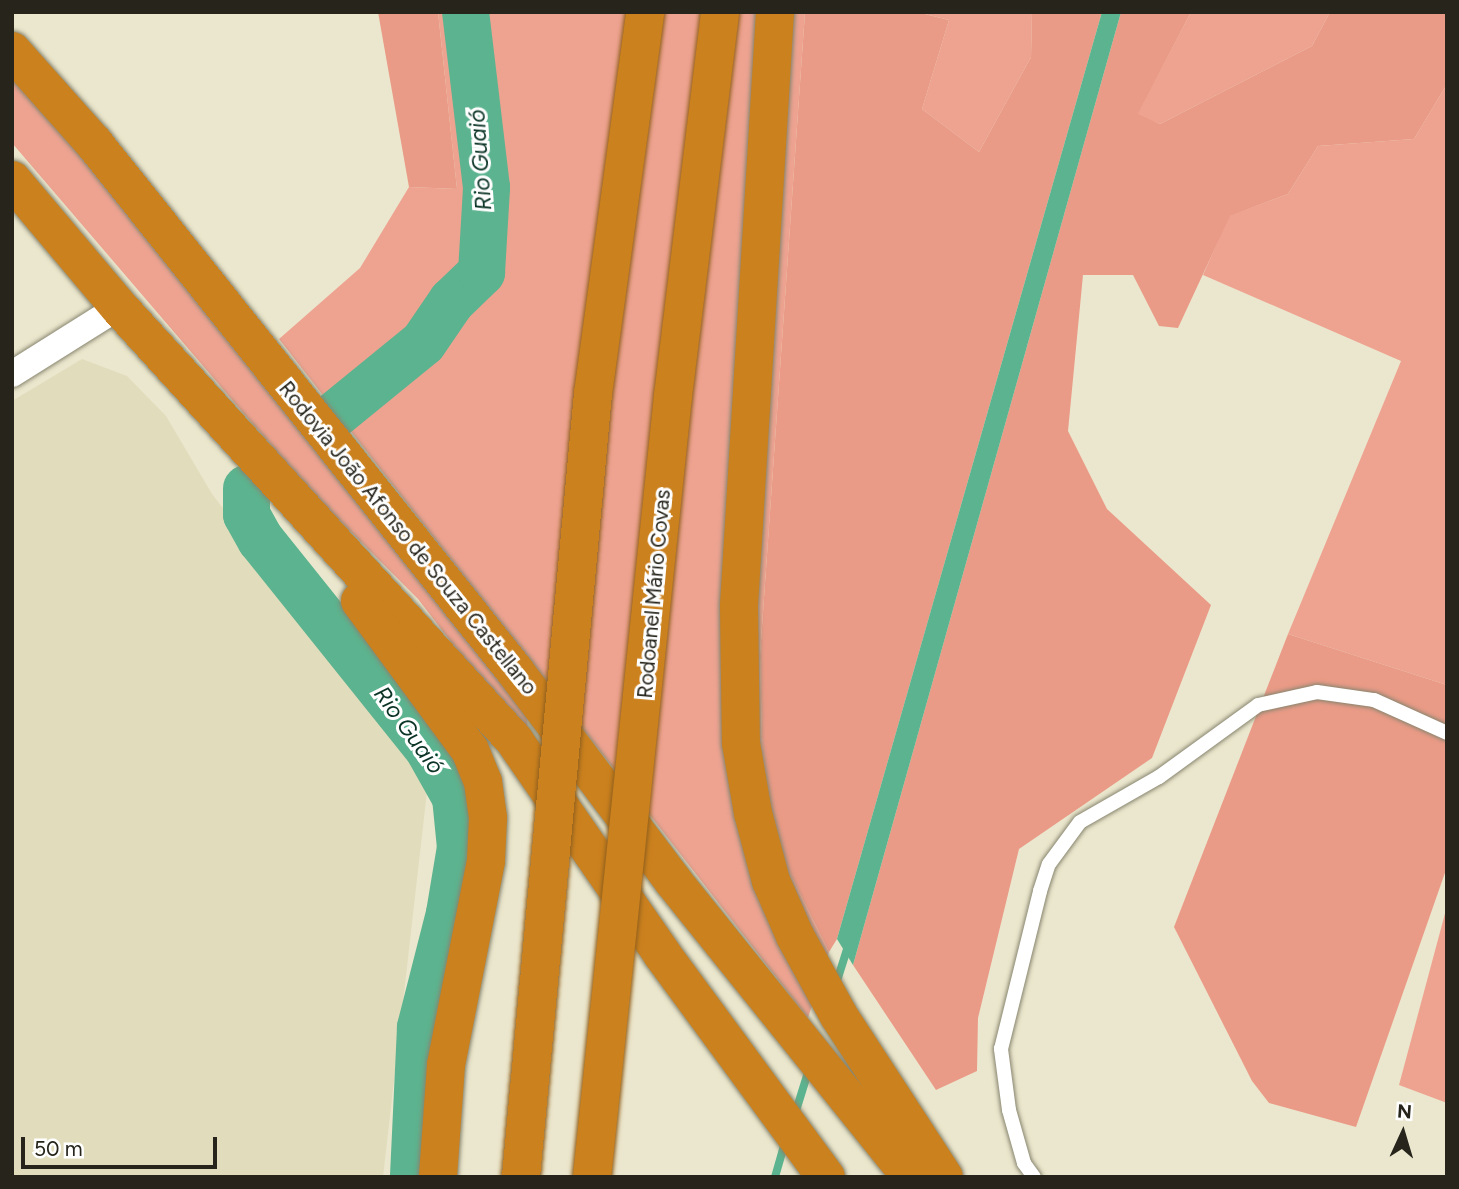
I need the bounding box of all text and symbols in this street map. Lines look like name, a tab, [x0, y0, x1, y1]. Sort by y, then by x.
water label: Rio Guaió	[463, 108, 497, 212]
street label: Rodovia João Afonso de Souza Castellano	[274, 376, 542, 700]
street label: Rodoanel Mário Covas	[632, 489, 676, 699]
water label: Rio Guaió	[368, 681, 450, 779]
north arrow	[1368, 1098, 1438, 1168]
text: N	[1396, 1100, 1413, 1124]
scale bar	[24, 1122, 220, 1166]
text: 50 m	[34, 1136, 83, 1161]

